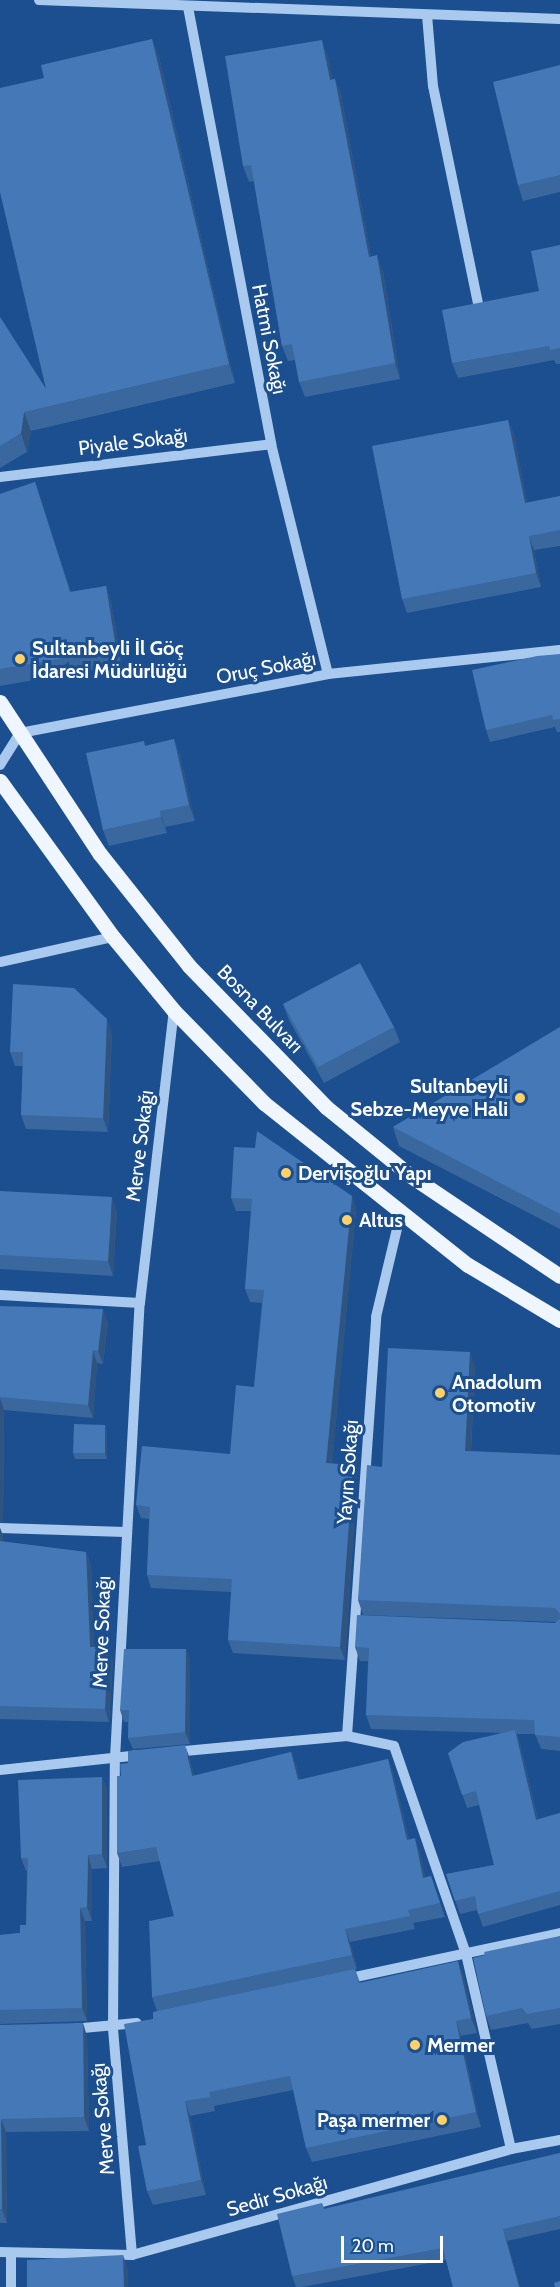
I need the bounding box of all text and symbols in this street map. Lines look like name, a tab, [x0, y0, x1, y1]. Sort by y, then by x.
street label: Hatmi Sokağı	[247, 282, 291, 396]
street label: Piyale Sokağı	[77, 423, 189, 461]
place label: Sultanbeyli İl Göç İdaresi Müdürlüğü	[32, 636, 187, 683]
street label: Oruç Sokağı	[214, 647, 318, 689]
marker: Sultanbeyli İl Göç İdaresi Müdürlüğü	[13, 652, 27, 666]
street label: Bosna Bulvarı	[212, 960, 308, 1058]
place label: Sultanbeyli Sebze-Meyve Hali	[351, 1074, 508, 1121]
street label: Merve Sokağı	[121, 1089, 159, 1203]
marker: Sultanbeyli Sebze-Meyve Hali	[513, 1091, 527, 1105]
place label: Dervişoğlu Yapı	[298, 1161, 432, 1185]
marker: Dervişoğlu Yapı	[279, 1166, 293, 1180]
place label: Altus	[359, 1208, 403, 1232]
marker: Altus	[340, 1213, 354, 1227]
place label: Anadolum Otomotiv	[452, 1370, 542, 1417]
marker: Anadolum Otomotiv	[433, 1386, 447, 1400]
street label: Yayın Sokağı	[332, 1419, 364, 1525]
street label: Merve Sokağı	[88, 1575, 116, 1689]
place label: Mermer	[427, 2033, 495, 2057]
marker: Mermer	[408, 2038, 422, 2052]
street label: Merve Sokağı	[86, 2062, 120, 2176]
place label: Paşa mermer	[317, 2108, 430, 2132]
marker: Paşa mermer	[435, 2113, 449, 2127]
street label: Sedir Sokağı	[224, 2170, 330, 2222]
scale bar	[344, 2224, 446, 2262]
text: 20 m	[352, 2235, 394, 2257]

